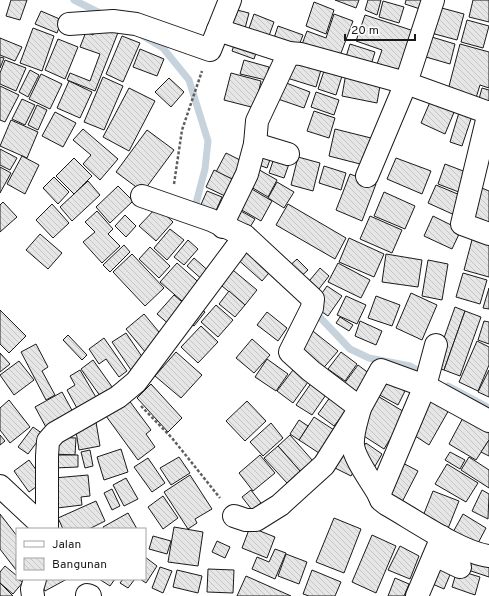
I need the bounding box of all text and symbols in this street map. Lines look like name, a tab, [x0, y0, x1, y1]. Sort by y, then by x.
scale bar	[345, 16, 415, 42]
text: 20 m	[351, 23, 379, 39]
legend	[16, 528, 146, 580]
text: Jalan	[52, 537, 81, 553]
text: Bangunan	[52, 557, 107, 573]

